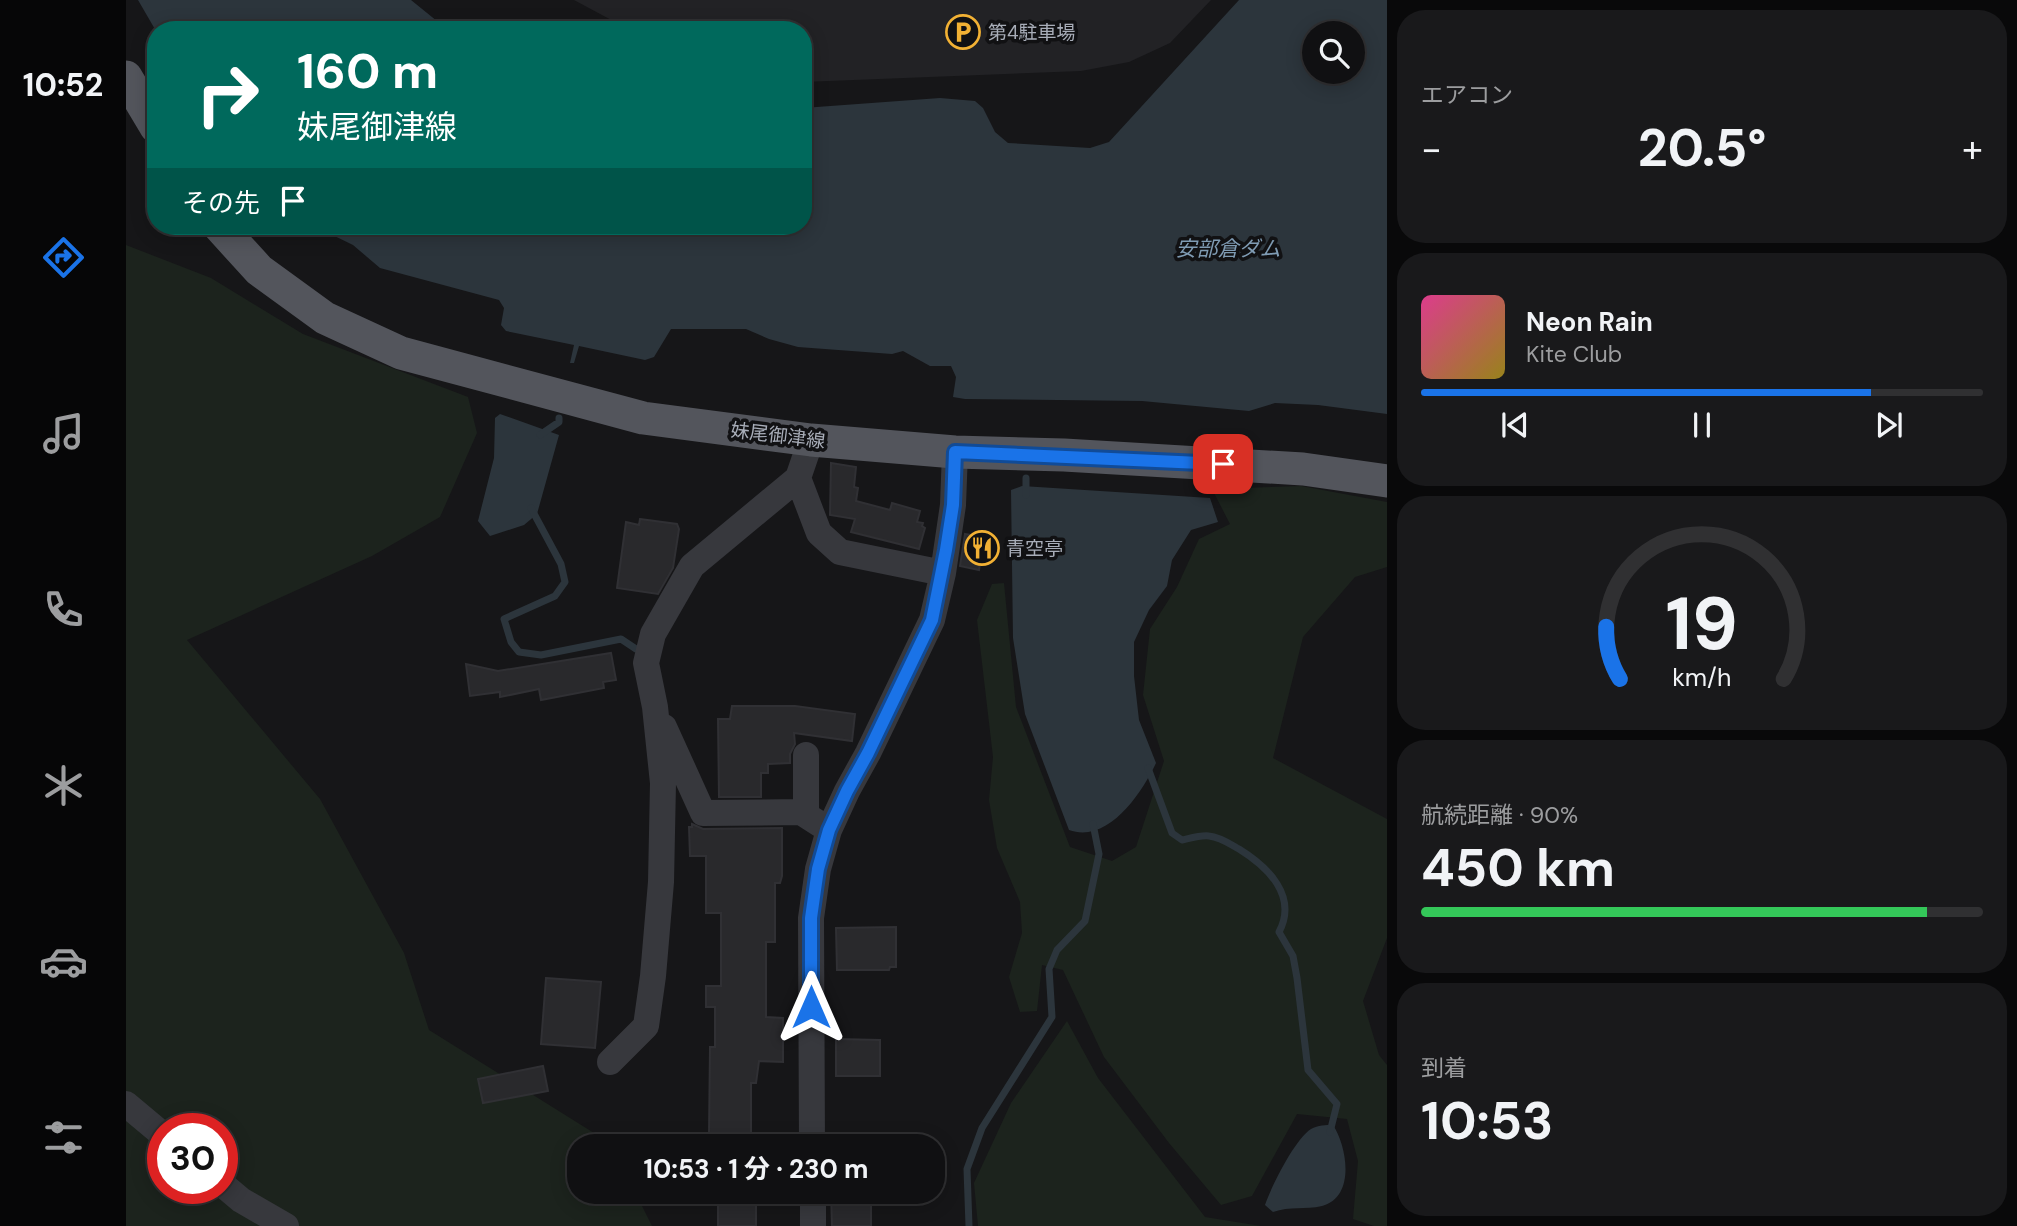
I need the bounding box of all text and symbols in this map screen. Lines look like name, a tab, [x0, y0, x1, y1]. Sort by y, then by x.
parking icon: 第4駐車場	[944, 13, 982, 51]
place label: 第4駐車場	[988, 20, 1076, 45]
map controls	[1302, 21, 1365, 84]
button: search	[1302, 21, 1365, 84]
text: 160 m	[297, 39, 438, 103]
icon: right	[182, 49, 273, 140]
text: 10:52	[23, 64, 103, 106]
text: エアコン	[1421, 80, 1513, 110]
text: 妹尾御津線	[297, 106, 457, 148]
text: 20.5°	[1638, 114, 1766, 182]
text: −	[1421, 124, 1442, 174]
text: +	[1962, 124, 1983, 174]
icon: arrive	[274, 182, 312, 220]
text: その先	[182, 186, 260, 220]
icon: directions	[39, 233, 88, 282]
water label: 安部倉ダム	[1176, 235, 1281, 263]
text: Neon Rain	[1526, 305, 1653, 339]
text: Kite Club	[1526, 339, 1622, 369]
icon: previous	[1496, 406, 1534, 444]
icon: pause	[1683, 406, 1721, 444]
icon: next	[1870, 406, 1908, 444]
icon: music	[39, 409, 88, 458]
street label: 妹尾御津線	[729, 417, 827, 454]
pin	[1193, 434, 1253, 494]
icon: arrive	[1204, 445, 1242, 483]
restaurant icon: 青空亭	[963, 529, 1001, 567]
place label: 青空亭	[1006, 536, 1063, 561]
text: 19	[1666, 577, 1738, 672]
icon: phone	[39, 585, 88, 634]
text: km/h	[1672, 661, 1732, 694]
icon: climate	[39, 761, 88, 810]
text: 航続距離 · 90%	[1421, 800, 1578, 830]
text: 450 km	[1421, 834, 1615, 902]
icon: car	[39, 937, 88, 986]
position arrow	[774, 970, 848, 1044]
text: 到着	[1421, 1053, 1467, 1083]
text: 10:53	[1421, 1087, 1553, 1155]
icon: filters	[39, 1113, 88, 1162]
speed limit sign: 30	[147, 1113, 238, 1204]
text: 10:53 · 1 分 · 230 m	[644, 1152, 868, 1186]

